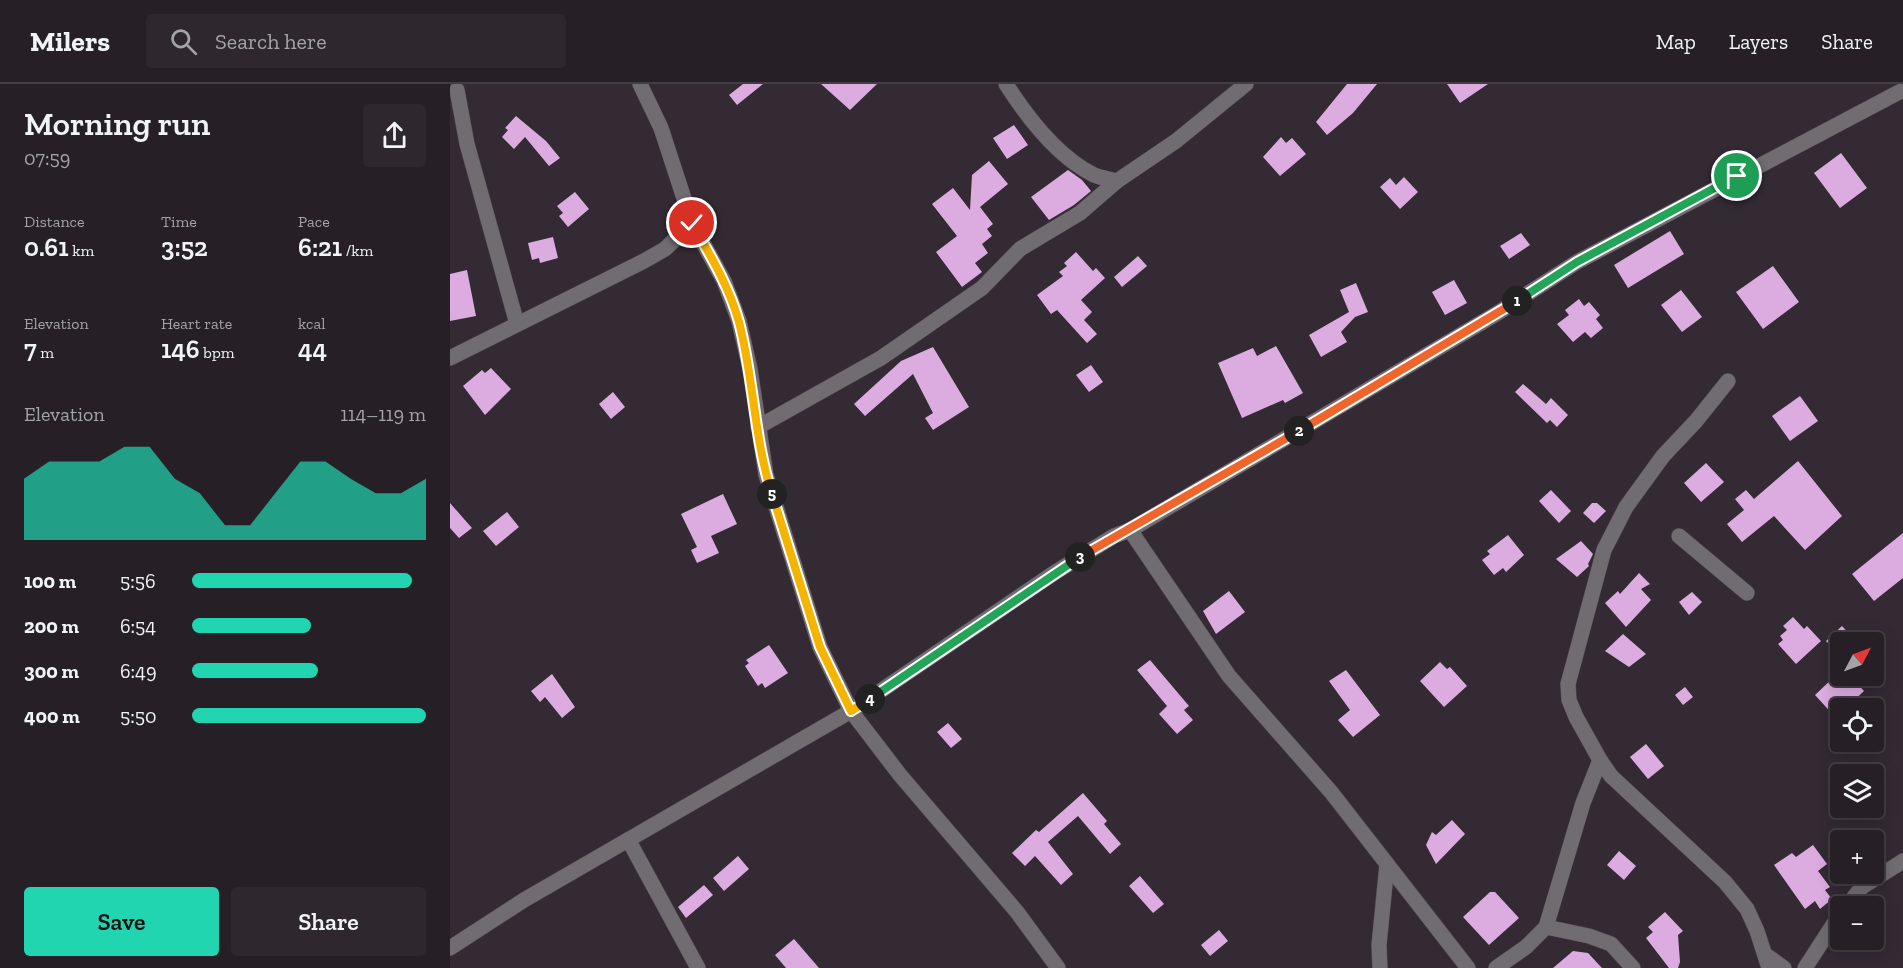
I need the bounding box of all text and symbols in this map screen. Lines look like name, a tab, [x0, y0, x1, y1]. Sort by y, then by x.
search box	[146, 14, 566, 68]
text: Milers	[30, 25, 110, 58]
icon: search	[167, 25, 200, 58]
text: Search here	[215, 28, 327, 55]
text: Map	[1656, 29, 1696, 54]
text: Layers	[1729, 29, 1788, 54]
text: Share	[1821, 29, 1873, 54]
text: Morning run	[24, 104, 210, 143]
button: share	[363, 104, 426, 167]
text: 07:59	[24, 146, 70, 170]
pin	[1711, 150, 1762, 201]
icon: arrive	[1720, 159, 1753, 192]
pin	[666, 197, 717, 248]
icon: check	[675, 206, 708, 239]
text: Distance	[24, 212, 85, 231]
text: Time	[161, 212, 197, 231]
text: Pace	[298, 212, 330, 231]
text: 0.61	[24, 231, 69, 263]
text: 3:52	[161, 231, 208, 263]
text: 6:21	[298, 231, 342, 263]
text: km	[69, 241, 94, 260]
text: /km	[342, 241, 373, 260]
pin: 1	[1502, 286, 1532, 316]
text: 1	[1514, 291, 1520, 310]
text: Elevation	[24, 314, 89, 333]
text: Heart rate	[161, 314, 232, 333]
text: kcal	[298, 314, 325, 333]
text: 7	[24, 333, 37, 365]
text: 146	[161, 333, 200, 365]
text: 44	[298, 333, 327, 365]
text: m	[37, 343, 54, 362]
text: bpm	[200, 343, 235, 362]
text: Elevation	[24, 402, 105, 426]
text: 114–119 m	[340, 402, 426, 426]
pin: 2	[1284, 416, 1314, 446]
text: 2	[1295, 421, 1303, 440]
pin: 5	[757, 479, 787, 509]
text: 5	[768, 484, 776, 503]
pin: 3	[1065, 542, 1095, 572]
text: 3	[1076, 547, 1084, 566]
text: 100 m	[24, 569, 76, 593]
text: 5:56	[120, 569, 156, 593]
text: 200 m	[24, 614, 79, 638]
text: 6:54	[120, 614, 156, 638]
north arrow	[1830, 632, 1884, 686]
map controls	[1830, 632, 1884, 950]
text: 300 m	[24, 659, 79, 683]
text: 6:49	[120, 659, 157, 683]
pin: 4	[855, 684, 885, 714]
text: 4	[865, 689, 875, 708]
button: locate	[1830, 698, 1884, 752]
text: 400 m	[24, 704, 80, 728]
text: 5:50	[120, 704, 156, 728]
button: layers	[1830, 764, 1884, 818]
button: +	[1830, 830, 1884, 884]
button: Save	[24, 887, 219, 956]
button: Share	[231, 887, 426, 956]
button: −	[1830, 896, 1884, 950]

